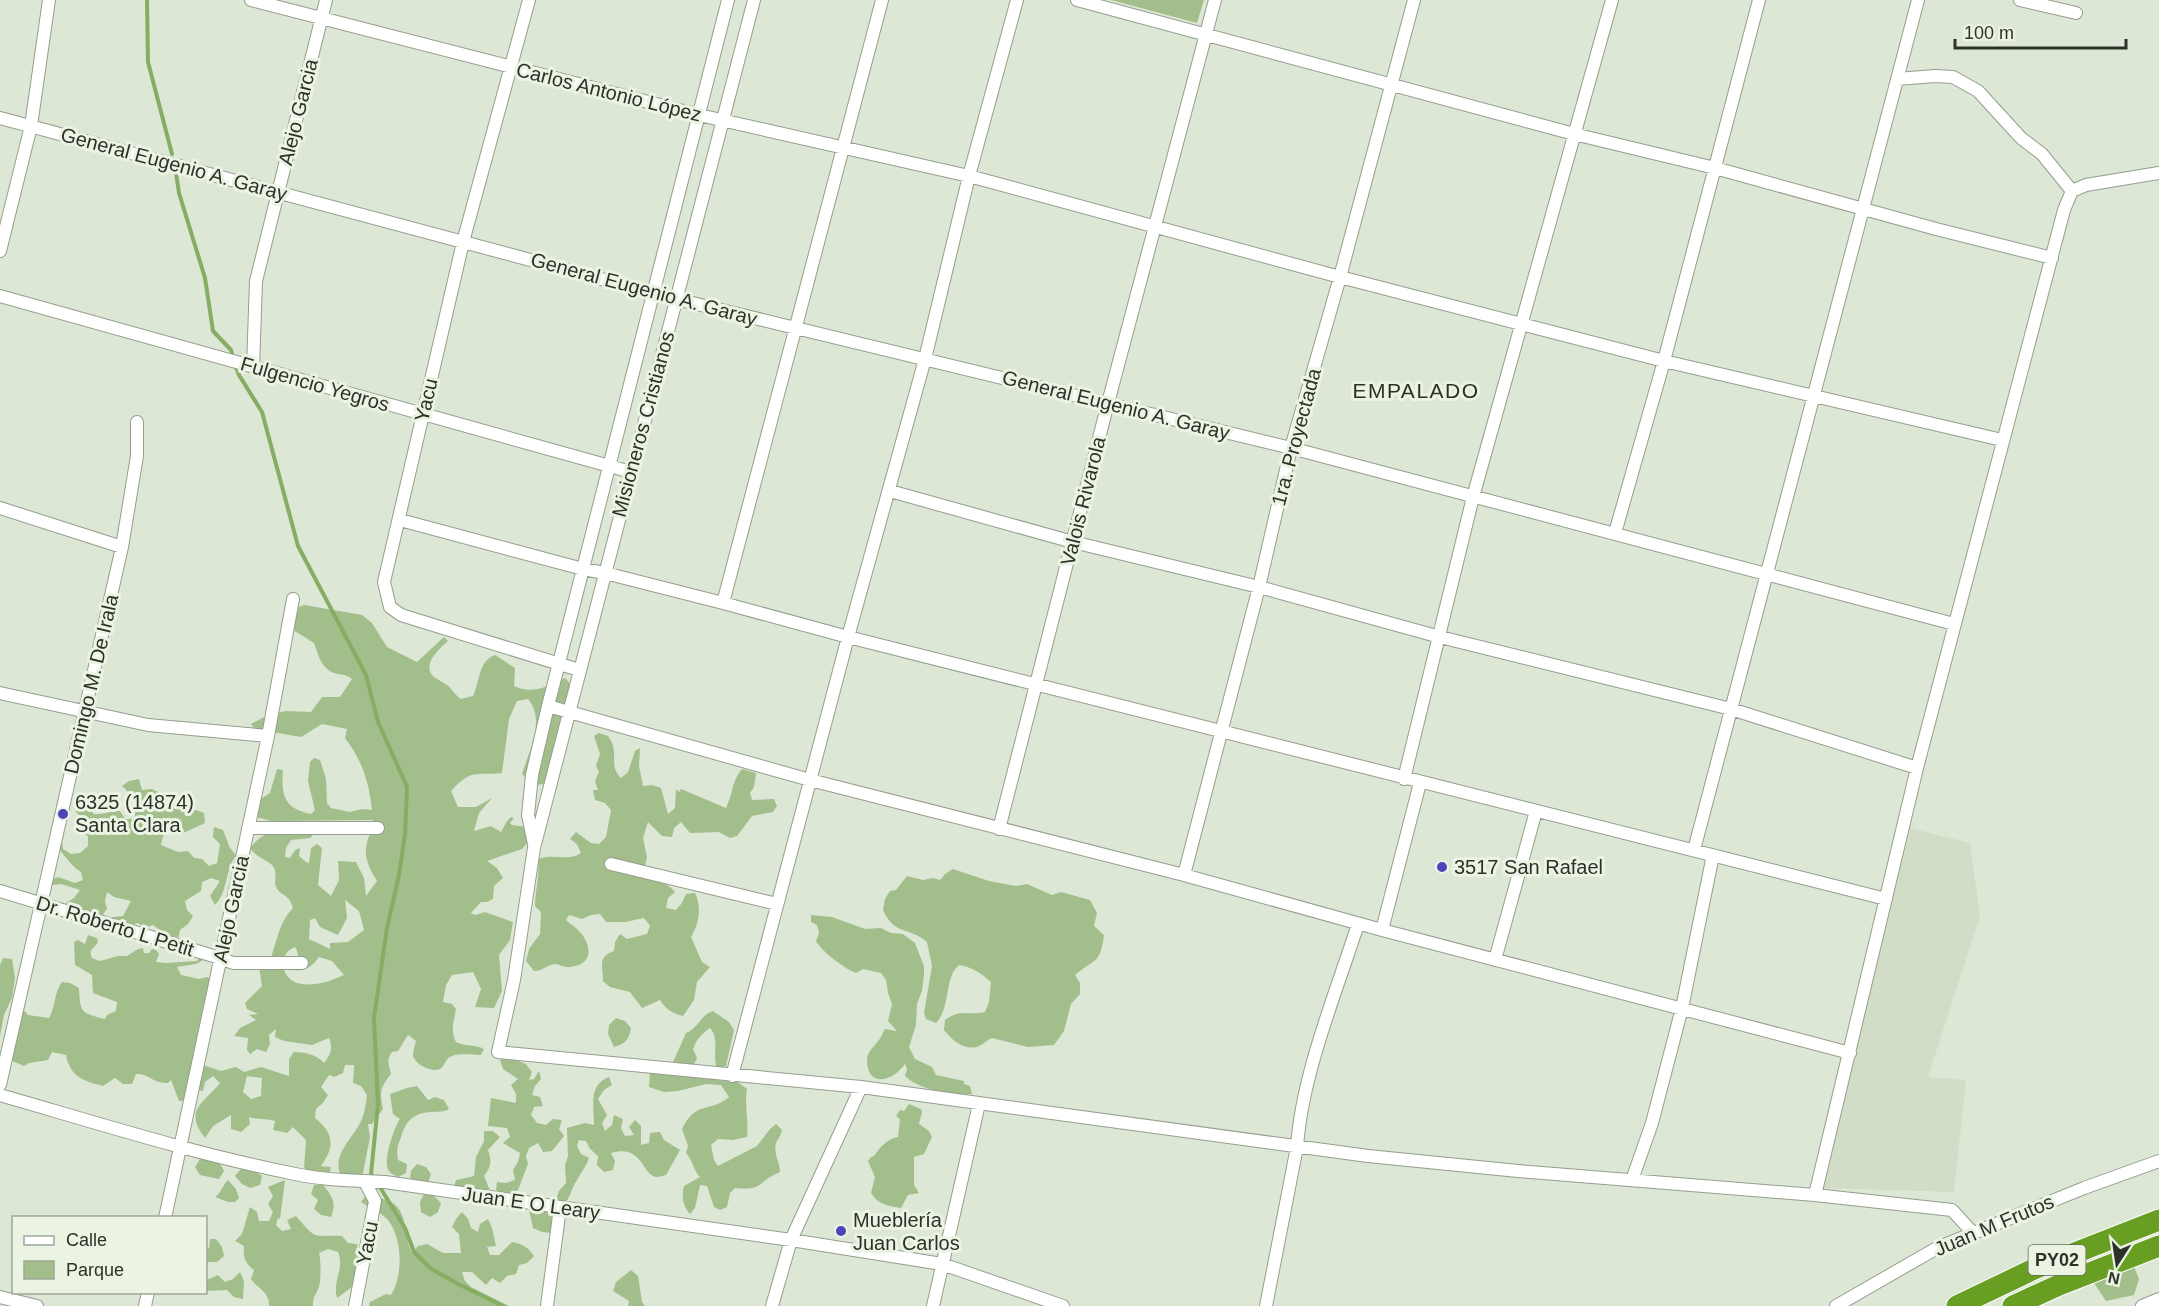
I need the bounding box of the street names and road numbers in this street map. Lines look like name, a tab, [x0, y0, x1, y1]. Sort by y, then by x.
street label: Alejo Garcia	[274, 56, 322, 168]
street label: Carlos Antonio López	[514, 58, 704, 126]
street label: General Eugenio A. Garay	[58, 123, 290, 205]
street label: General Eugenio A. Garay	[528, 248, 760, 330]
street label: Misioneros Cristianos	[608, 329, 678, 519]
street label: Fulgencio Yegros	[238, 352, 392, 416]
street label: 1ra. Proyectada	[1267, 365, 1325, 508]
street label: General Eugenio A. Garay	[1000, 366, 1232, 444]
street label: Yacu	[410, 376, 442, 424]
street label: Valois Rivarola	[1056, 433, 1110, 568]
street label: Domingo M. De Irala	[60, 591, 123, 776]
street label: Alejo Garcia	[209, 853, 253, 965]
street label: Dr. Roberto L Petit	[33, 892, 197, 961]
street label: Juan E O Leary	[461, 1182, 601, 1224]
street label: Juan M Frutos	[1931, 1190, 2057, 1260]
street label: Yacu	[352, 1219, 382, 1267]
road number: PY02	[2028, 1245, 2086, 1275]

